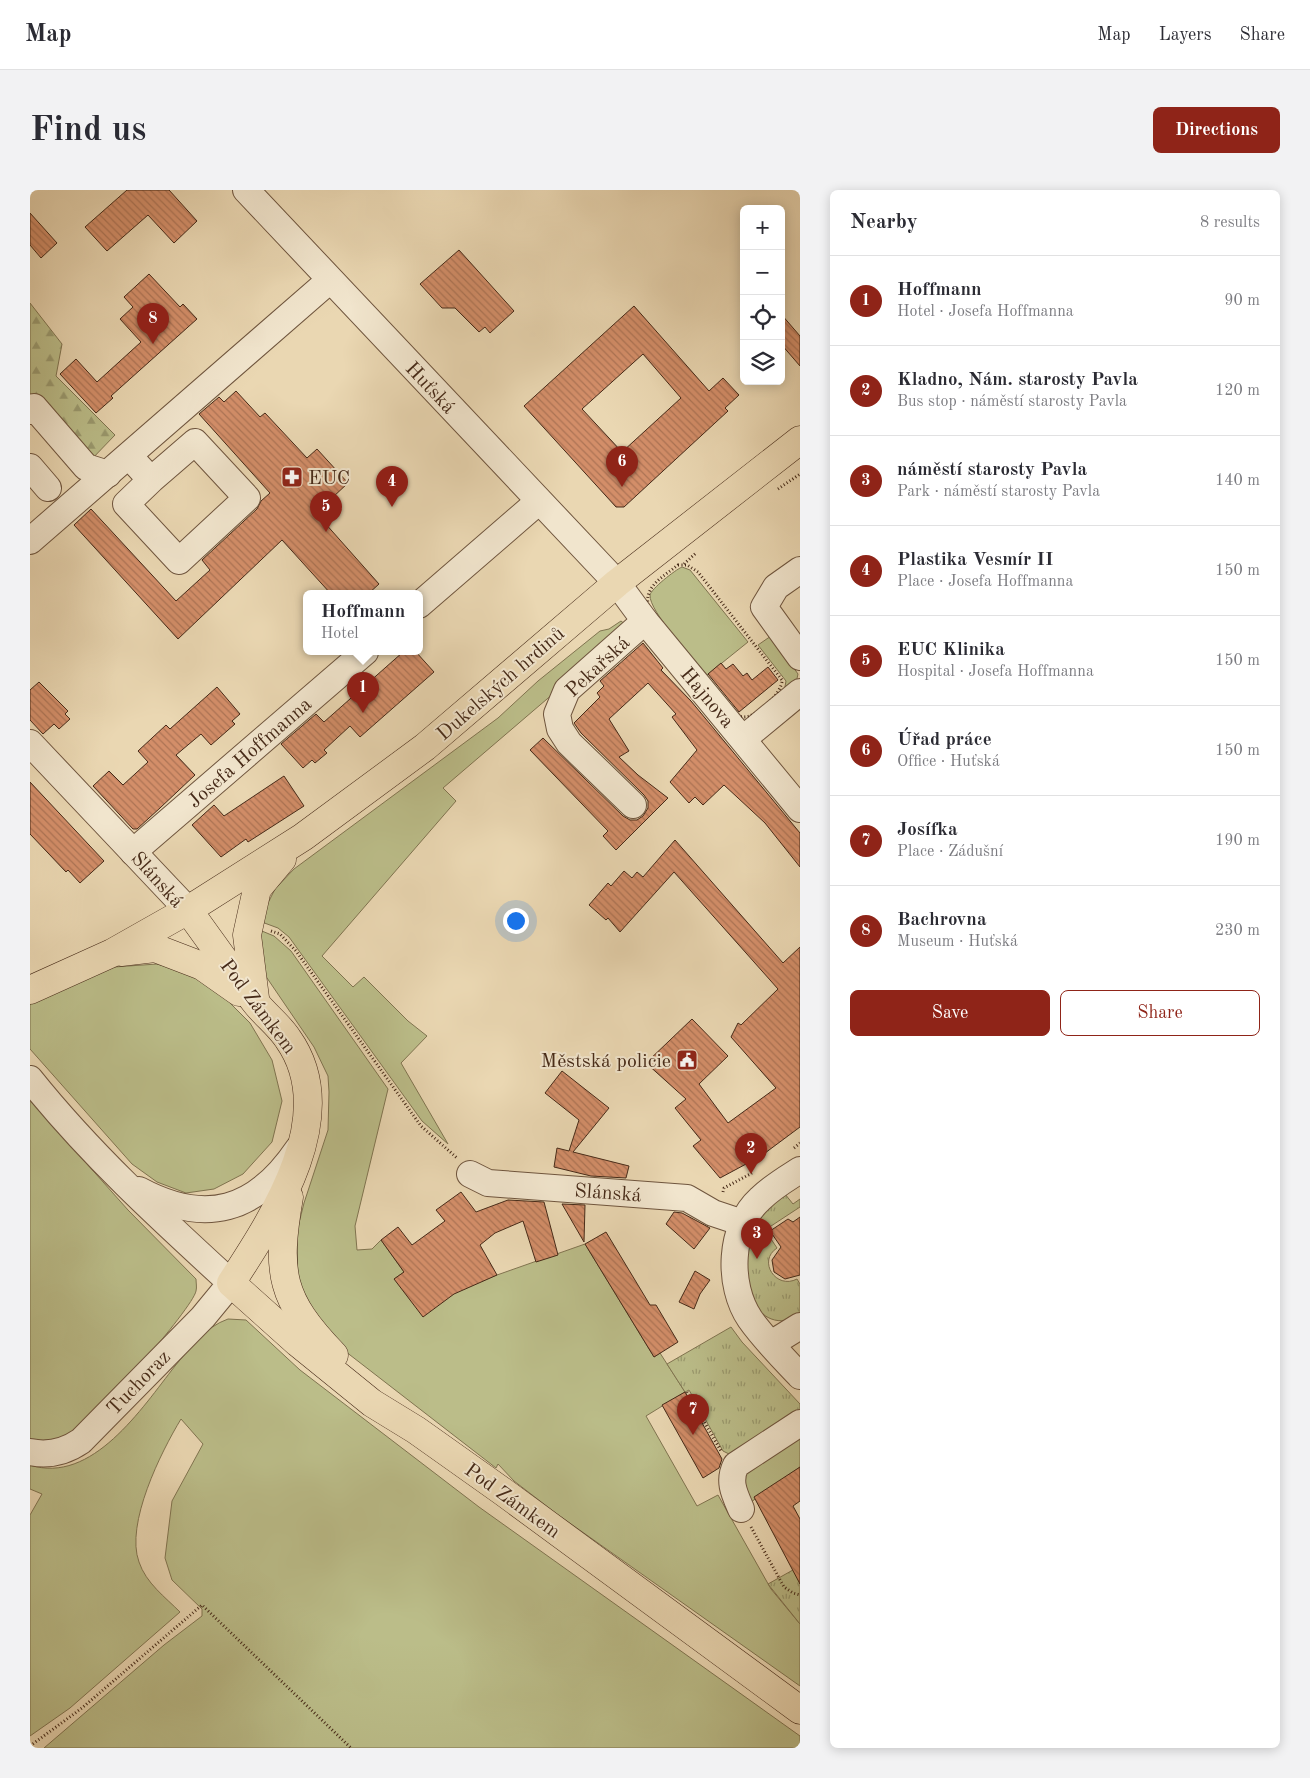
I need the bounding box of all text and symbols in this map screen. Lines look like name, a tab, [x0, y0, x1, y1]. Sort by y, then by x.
text: Map	[25, 23, 72, 47]
text: Map	[1097, 26, 1131, 44]
text: Layers	[1159, 26, 1211, 44]
text: Share	[1239, 26, 1285, 44]
button: Directions	[1153, 107, 1280, 153]
text: Find us	[30, 113, 146, 148]
map controls	[740, 205, 785, 385]
button: +	[740, 205, 785, 250]
text: Nearby	[850, 212, 918, 233]
text: 8 results	[1200, 215, 1260, 231]
button: −	[740, 250, 785, 295]
text: Hoffmann	[897, 281, 982, 300]
text: 1	[861, 293, 871, 309]
text: 90 m	[1224, 293, 1260, 309]
button: locate	[740, 295, 785, 340]
pin: 8	[137, 303, 169, 344]
text: Hotel · Josefa Hoffmanna	[897, 304, 1074, 320]
button: layers	[740, 340, 785, 385]
street label: Huťská	[401, 359, 458, 418]
text: Kladno, Nám. starosty Pavla	[897, 371, 1138, 390]
text: 2	[861, 383, 871, 399]
text: 120 m	[1215, 383, 1260, 399]
text: Bus stop · náměstí starosty Pavla	[897, 394, 1127, 410]
pin: 6	[606, 446, 638, 487]
text: náměstí starosty Pavla	[897, 461, 1087, 480]
pharmacy icon: EUC	[280, 465, 304, 489]
pin: 4	[376, 466, 408, 507]
place label: EUC	[308, 469, 350, 489]
text: 3	[861, 473, 871, 489]
text: 140 m	[1215, 473, 1260, 489]
text: Park · náměstí starosty Pavla	[897, 484, 1100, 500]
pin: 5	[310, 491, 342, 532]
text: Plastika Vesmír II	[897, 551, 1053, 570]
text: 4	[861, 563, 871, 579]
text: 150 m	[1215, 563, 1260, 579]
text: Place · Josefa Hoffmanna	[897, 574, 1073, 590]
popup	[303, 590, 423, 655]
text: Hoffmann	[321, 603, 405, 622]
street label: Dukelských hrdinů	[434, 624, 569, 745]
text: Hotel	[321, 626, 359, 642]
street label: Pekařská	[563, 633, 634, 702]
text: EUC Klinika	[897, 641, 1005, 660]
text: 5	[861, 653, 871, 669]
text: 150 m	[1215, 653, 1260, 669]
street label: Hajnova	[676, 664, 737, 732]
text: Hospital · Josefa Hoffmanna	[897, 664, 1094, 680]
pin: 1	[347, 672, 379, 713]
street label: Josefa Hoffmanna	[185, 694, 316, 812]
text: Úřad práce	[897, 731, 992, 750]
text: 6	[861, 743, 871, 759]
text: 150 m	[1215, 743, 1260, 759]
text: Office · Huťská	[897, 754, 1000, 770]
text: Josífka	[897, 821, 958, 840]
text: 7	[861, 833, 871, 849]
text: 190 m	[1215, 833, 1260, 849]
text: Place · Zádušní	[897, 844, 1003, 860]
street label: Slánská	[127, 849, 187, 912]
your location	[503, 908, 529, 934]
text: Bachrovna	[897, 911, 987, 930]
text: 8	[861, 923, 871, 939]
text: 230 m	[1215, 923, 1260, 939]
text: Museum · Huťská	[897, 934, 1018, 950]
street label: Pod Zámkem	[215, 956, 299, 1058]
button: Save	[850, 990, 1050, 1036]
button: Share	[1060, 990, 1260, 1036]
public building icon: Městská policie	[675, 1048, 699, 1072]
place label: Městská policie	[540, 1052, 671, 1072]
pin: 2	[735, 1133, 767, 1174]
street label: Slánská	[574, 1182, 642, 1206]
pin: 3	[741, 1218, 773, 1259]
street label: Tuchoraz	[104, 1347, 175, 1420]
pin: 7	[677, 1394, 709, 1435]
street label: Pod Zámkem	[460, 1460, 563, 1543]

